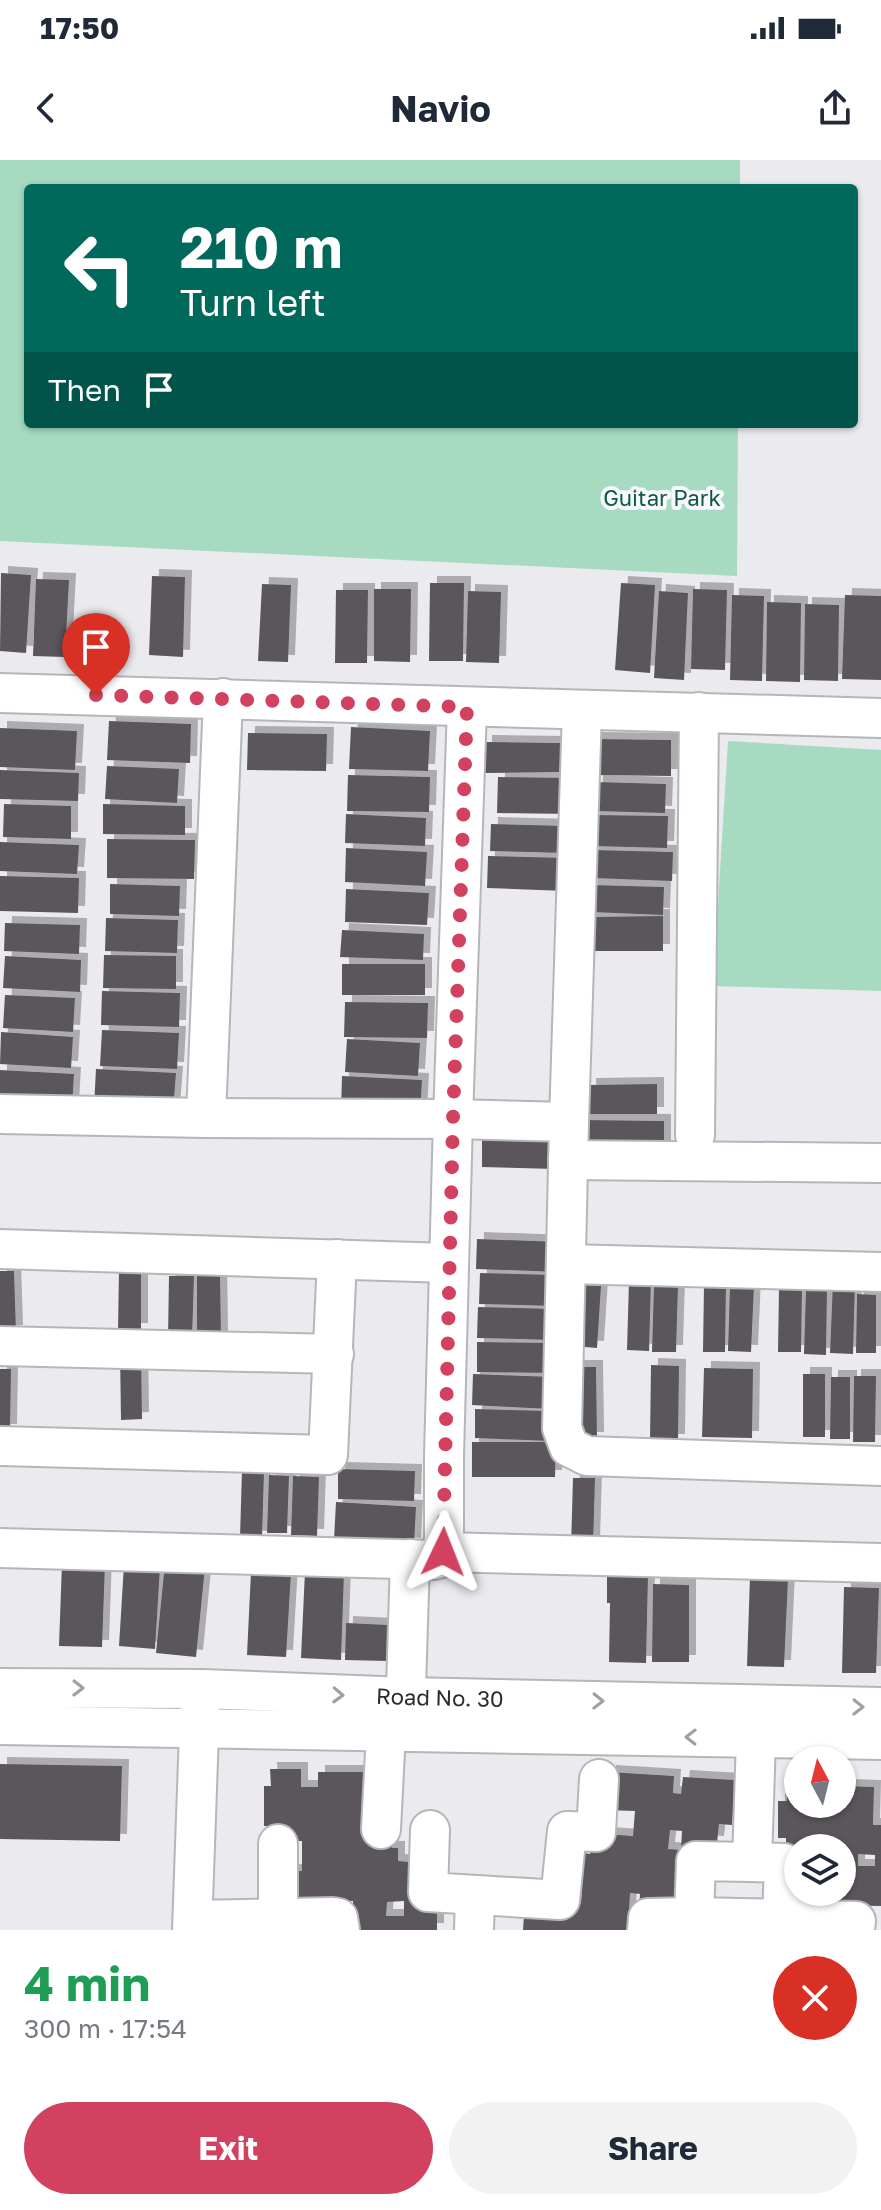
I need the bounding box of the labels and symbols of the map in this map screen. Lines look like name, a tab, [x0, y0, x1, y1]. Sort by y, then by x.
park label: Guitar Park	[603, 484, 721, 511]
pin	[62, 613, 130, 695]
position arrow	[401, 1510, 485, 1594]
one-way arrow	[72, 1679, 85, 1697]
street label: Road No. 30	[376, 1682, 504, 1712]
one-way arrow	[332, 1686, 345, 1703]
one-way arrow	[592, 1693, 605, 1710]
one-way arrow	[852, 1698, 865, 1715]
one-way arrow	[684, 1728, 697, 1745]
north arrow	[784, 1746, 856, 1818]

